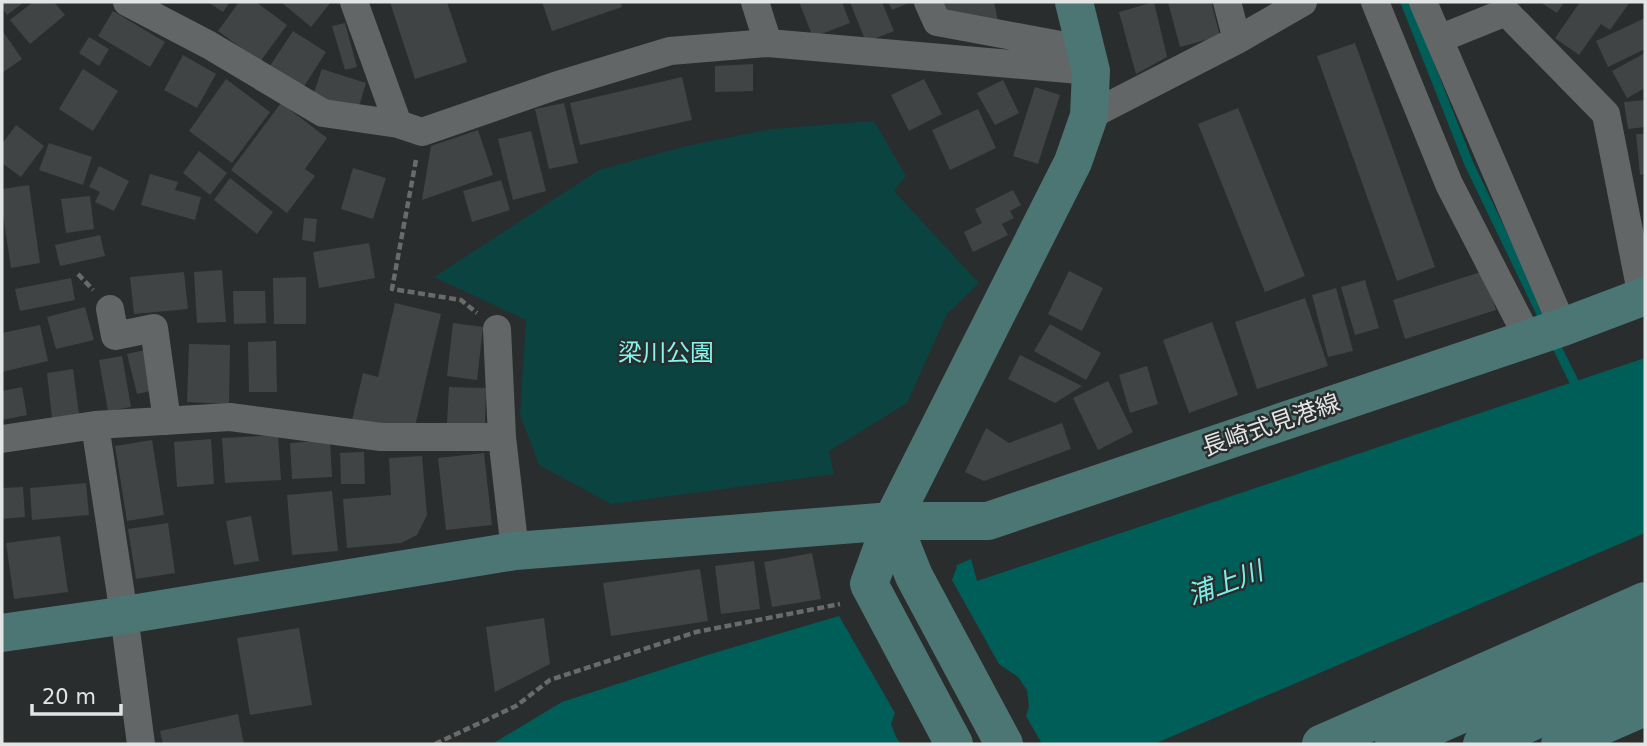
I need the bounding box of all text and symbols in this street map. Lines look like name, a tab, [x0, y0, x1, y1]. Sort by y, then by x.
park label: 梁川公園	[618, 339, 714, 367]
street label: 長崎式見港線	[1198, 388, 1344, 462]
water label: 浦上川	[1183, 555, 1270, 610]
scale bar	[32, 672, 121, 716]
text: 20 m	[42, 685, 96, 709]

